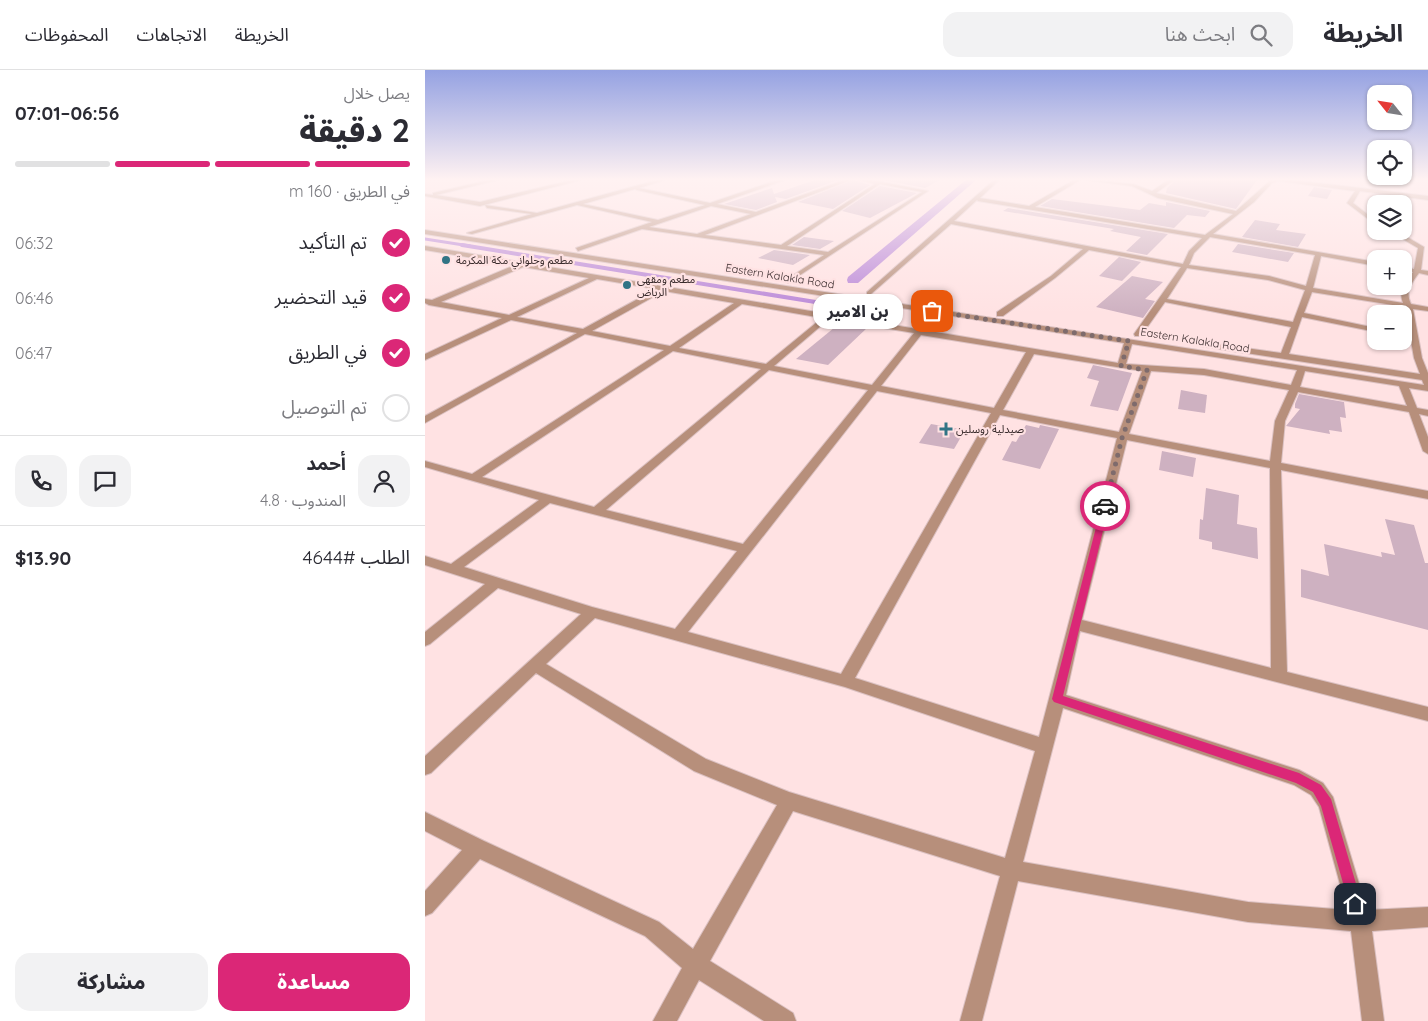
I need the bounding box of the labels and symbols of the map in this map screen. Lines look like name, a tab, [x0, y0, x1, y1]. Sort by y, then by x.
north arrow	[1367, 85, 1413, 130]
place label: مطعم وحلواني مكة المكرمة	[456, 253, 573, 270]
marker: مطعم وحلواني مكة المكرمة	[440, 254, 452, 266]
street label: Eastern Kalakla Road	[724, 260, 836, 292]
place label: مطعم ومقهى الرباض	[637, 272, 696, 299]
marker: مطعم ومقهى الرباض	[621, 279, 633, 291]
pin	[911, 290, 953, 332]
callout: بن الامير	[812, 294, 902, 328]
street label: Eastern Kalakla Road	[1139, 324, 1251, 356]
place label: صيدلية روسلين	[956, 422, 1024, 436]
marker: صيدلية روسلين	[940, 423, 952, 435]
courier	[1080, 481, 1130, 531]
pin	[1334, 883, 1376, 925]

